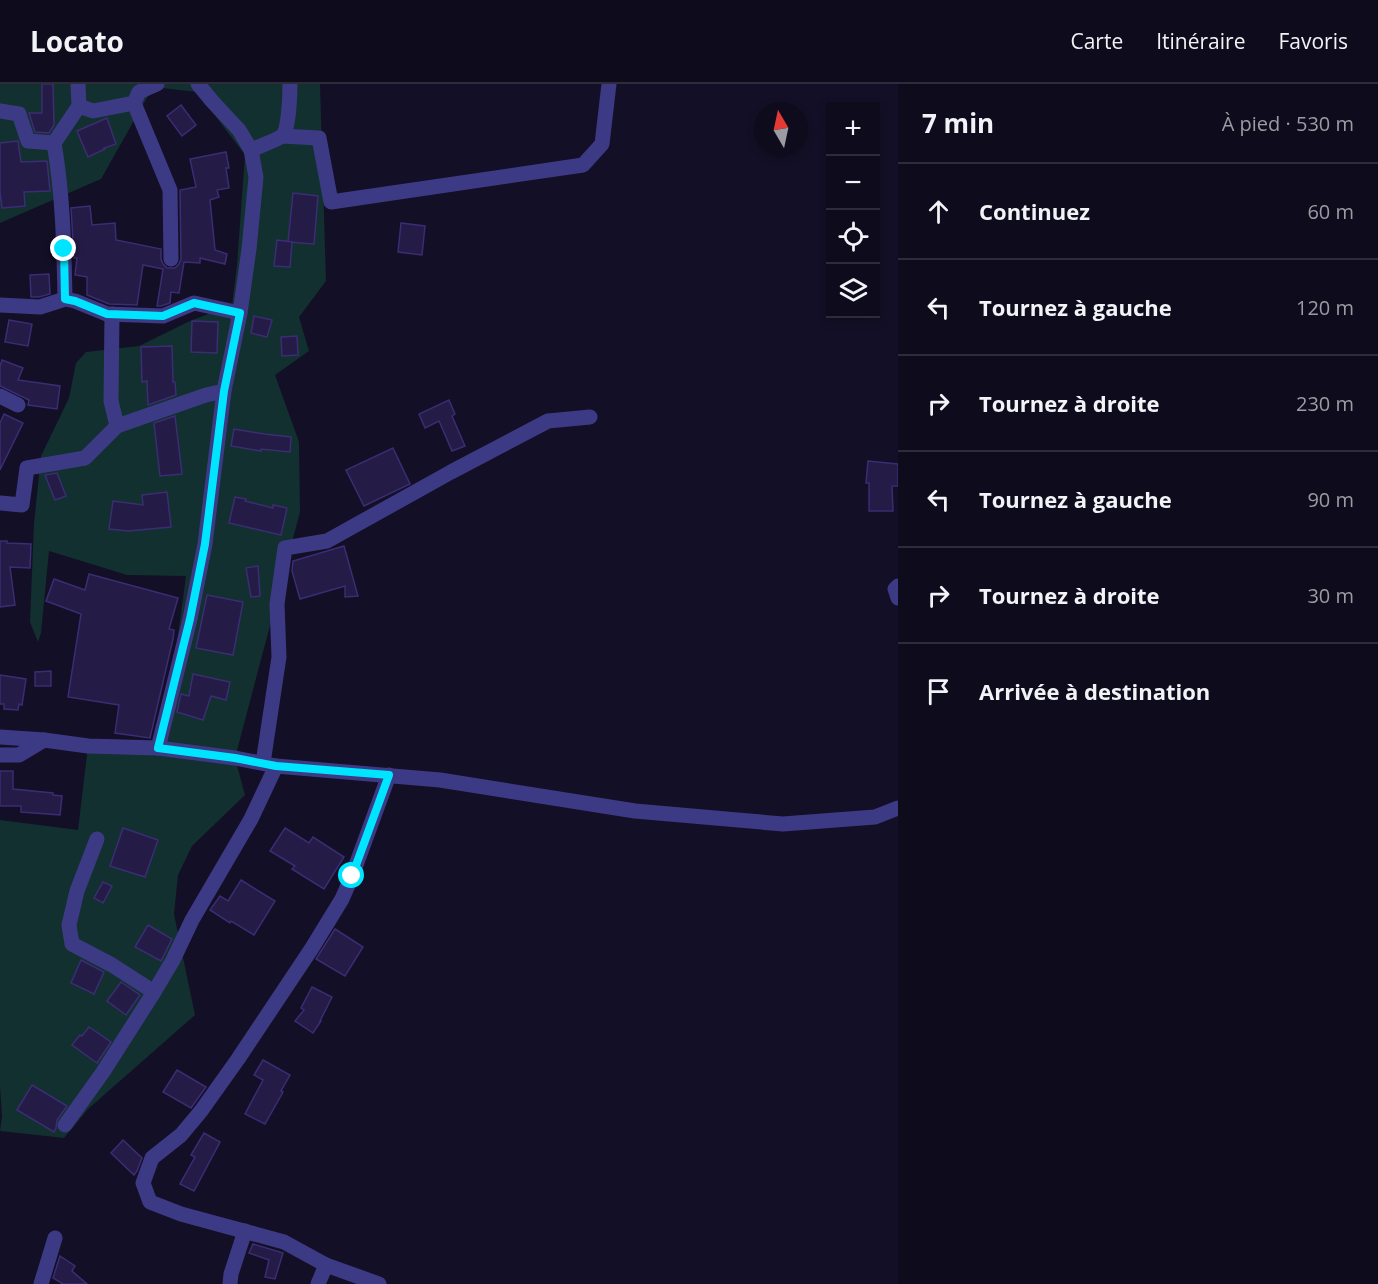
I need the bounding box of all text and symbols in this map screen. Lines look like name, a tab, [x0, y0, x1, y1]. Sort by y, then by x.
text: Locato	[30, 22, 124, 60]
text: Carte	[1070, 27, 1123, 55]
text: Itinéraire	[1156, 27, 1245, 55]
text: Favoris	[1278, 27, 1348, 55]
north arrow	[754, 102, 808, 156]
map controls	[826, 102, 880, 318]
button: +	[826, 102, 880, 156]
text: 7 min	[922, 105, 994, 141]
text: À pied · 530 m	[1222, 110, 1354, 137]
button: −	[826, 156, 880, 210]
icon: ahead	[922, 195, 955, 228]
text: Continuez	[979, 196, 1090, 226]
text: 60 m	[1307, 198, 1354, 225]
button: locate	[826, 210, 880, 264]
route end	[50, 235, 76, 261]
button: layers	[826, 264, 880, 318]
icon: left	[922, 291, 955, 324]
text: Tournez à gauche	[979, 292, 1172, 322]
text: 120 m	[1296, 294, 1354, 321]
icon: right	[922, 387, 955, 420]
text: Tournez à droite	[979, 388, 1160, 418]
text: 230 m	[1296, 390, 1354, 417]
icon: left	[922, 483, 955, 516]
text: Tournez à gauche	[979, 484, 1172, 514]
text: 90 m	[1307, 486, 1354, 513]
icon: right	[922, 579, 955, 612]
text: Tournez à droite	[979, 580, 1160, 610]
text: 30 m	[1307, 582, 1354, 609]
icon: arrive	[922, 675, 955, 708]
text: Arrivée à destination	[979, 676, 1210, 706]
route start	[338, 862, 364, 888]

